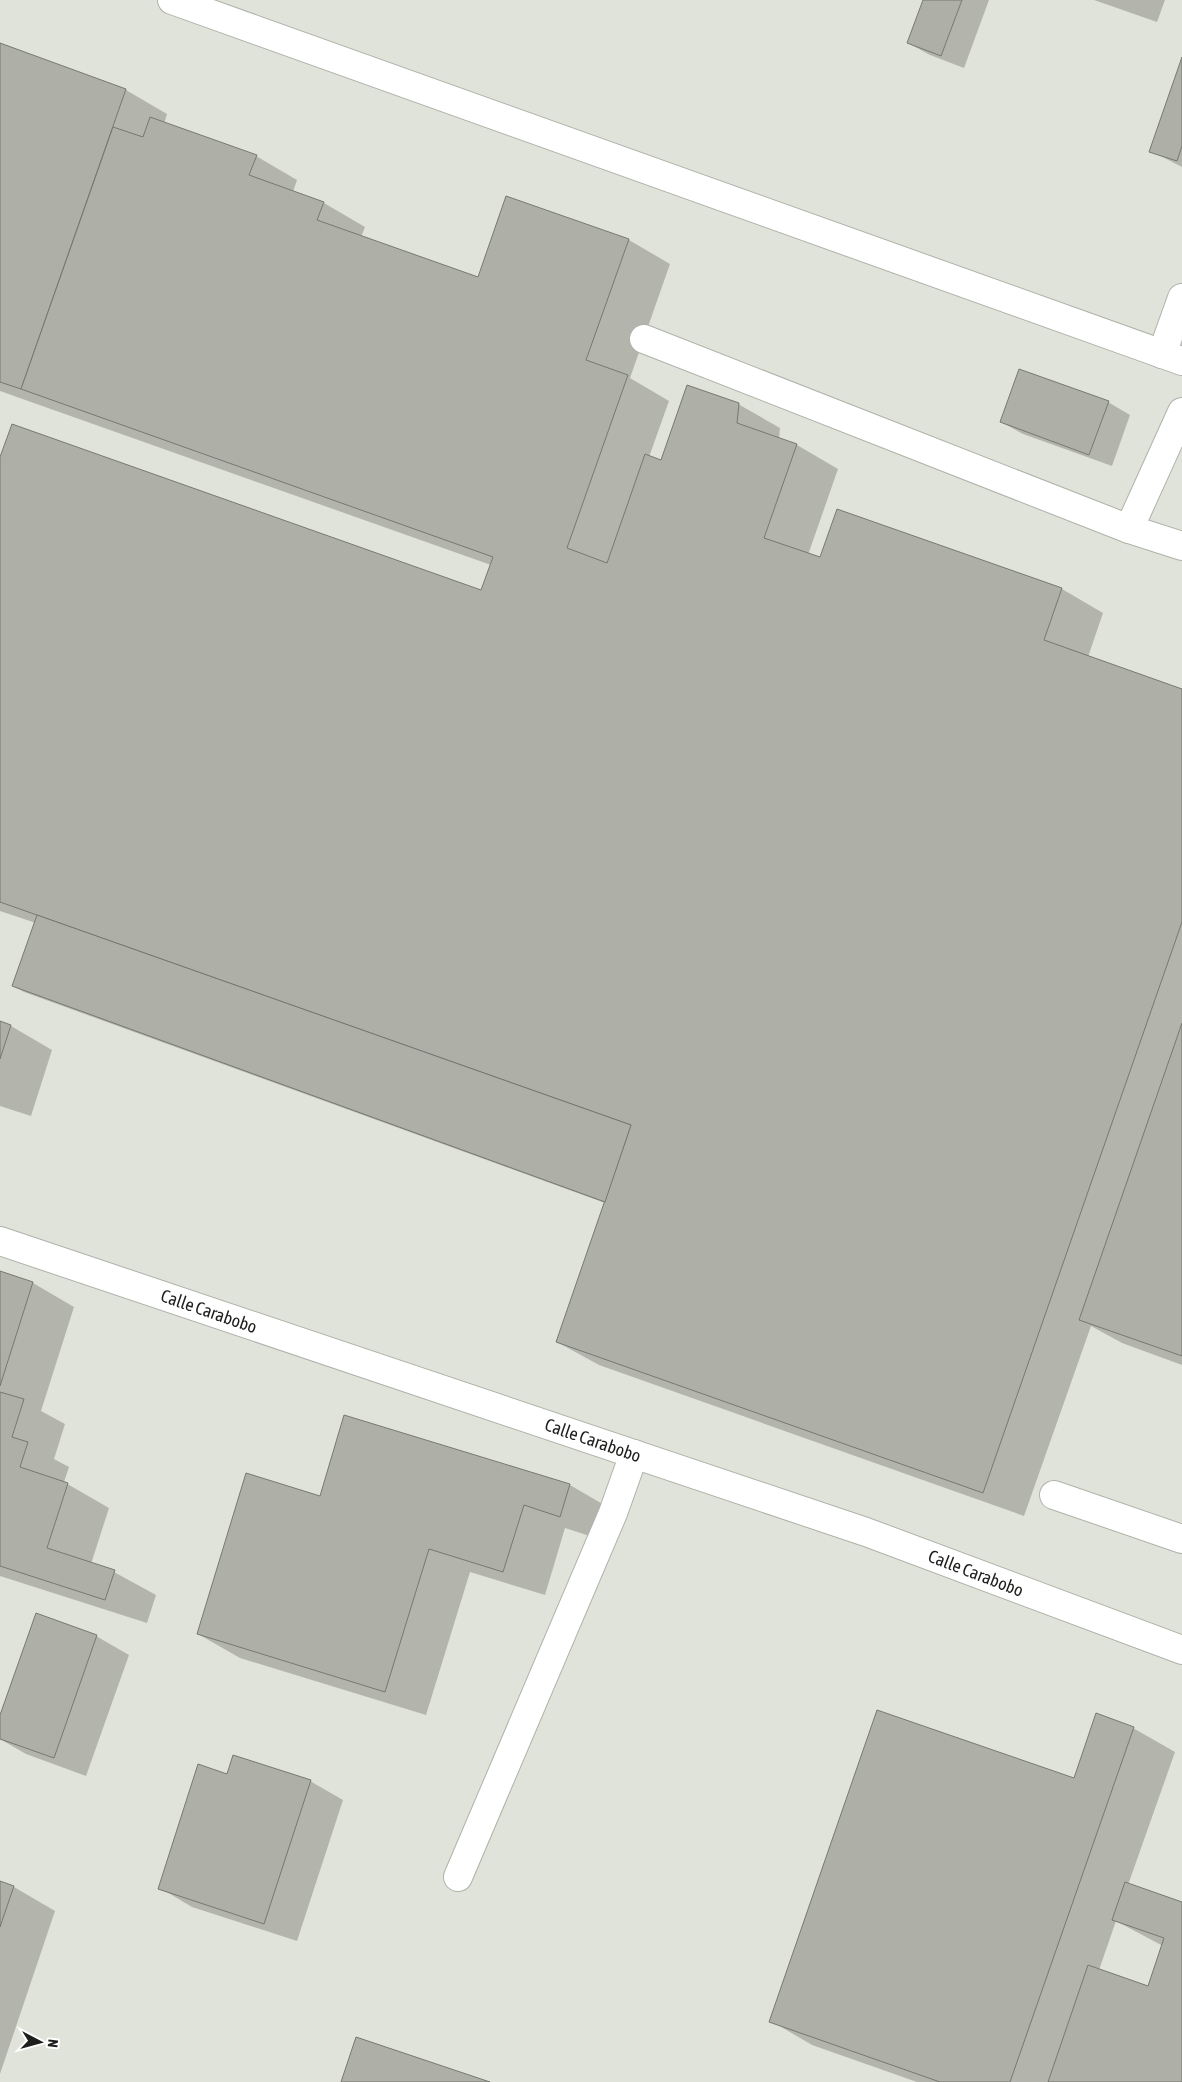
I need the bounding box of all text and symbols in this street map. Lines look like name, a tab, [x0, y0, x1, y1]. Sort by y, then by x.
street label: Calle Carabobo	[158, 1285, 260, 1337]
street label: Calle Carabobo	[542, 1414, 644, 1466]
street label: Calle Carabobo	[925, 1545, 1027, 1601]
north arrow	[15, 2017, 65, 2067]
text: N	[45, 2038, 61, 2048]

